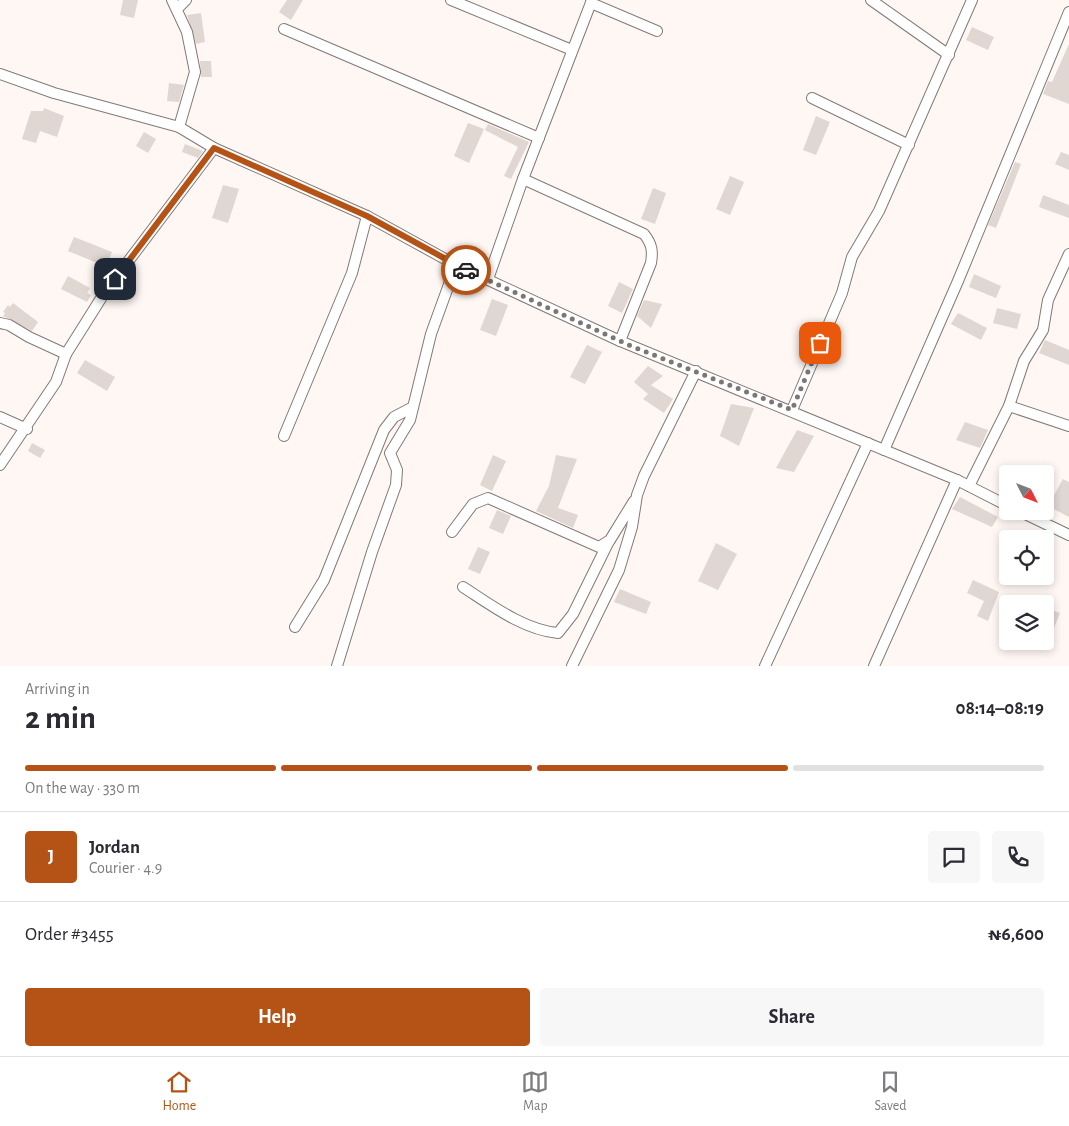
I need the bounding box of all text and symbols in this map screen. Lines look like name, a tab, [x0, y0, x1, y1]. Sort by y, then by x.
courier	[441, 245, 491, 295]
icon: car	[452, 256, 480, 284]
pin	[94, 258, 136, 300]
icon: home	[101, 265, 129, 293]
pin	[799, 322, 841, 364]
icon: bag	[806, 329, 834, 357]
north arrow	[999, 465, 1054, 520]
map controls	[999, 465, 1054, 650]
button: locate	[999, 530, 1054, 585]
button: layers	[999, 595, 1054, 650]
text: Arriving in	[25, 681, 90, 697]
text: 08:14–08:19	[956, 699, 1044, 718]
text: 2 min	[25, 702, 96, 734]
text: On the way · 330 m	[25, 780, 140, 796]
button: chat	[928, 831, 980, 883]
button: phone	[992, 831, 1044, 883]
text: Jordan	[89, 838, 140, 857]
text: J	[48, 847, 54, 866]
text: Courier · 4.9	[89, 860, 162, 876]
text: Order #3455	[25, 925, 114, 944]
text: ₦6,600	[988, 925, 1044, 944]
button: Help	[25, 988, 530, 1046]
button: Share	[540, 988, 1044, 1046]
tab: Home	[163, 1068, 196, 1115]
tab: Map	[521, 1068, 549, 1115]
tab: Saved	[874, 1068, 906, 1115]

